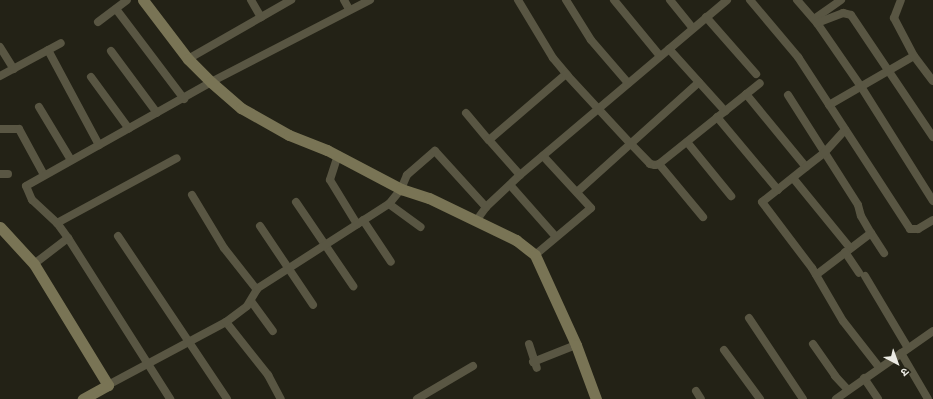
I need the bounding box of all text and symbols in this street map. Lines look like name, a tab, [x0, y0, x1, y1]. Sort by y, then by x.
north arrow	[877, 343, 917, 383]
text: उ	[898, 365, 912, 379]

